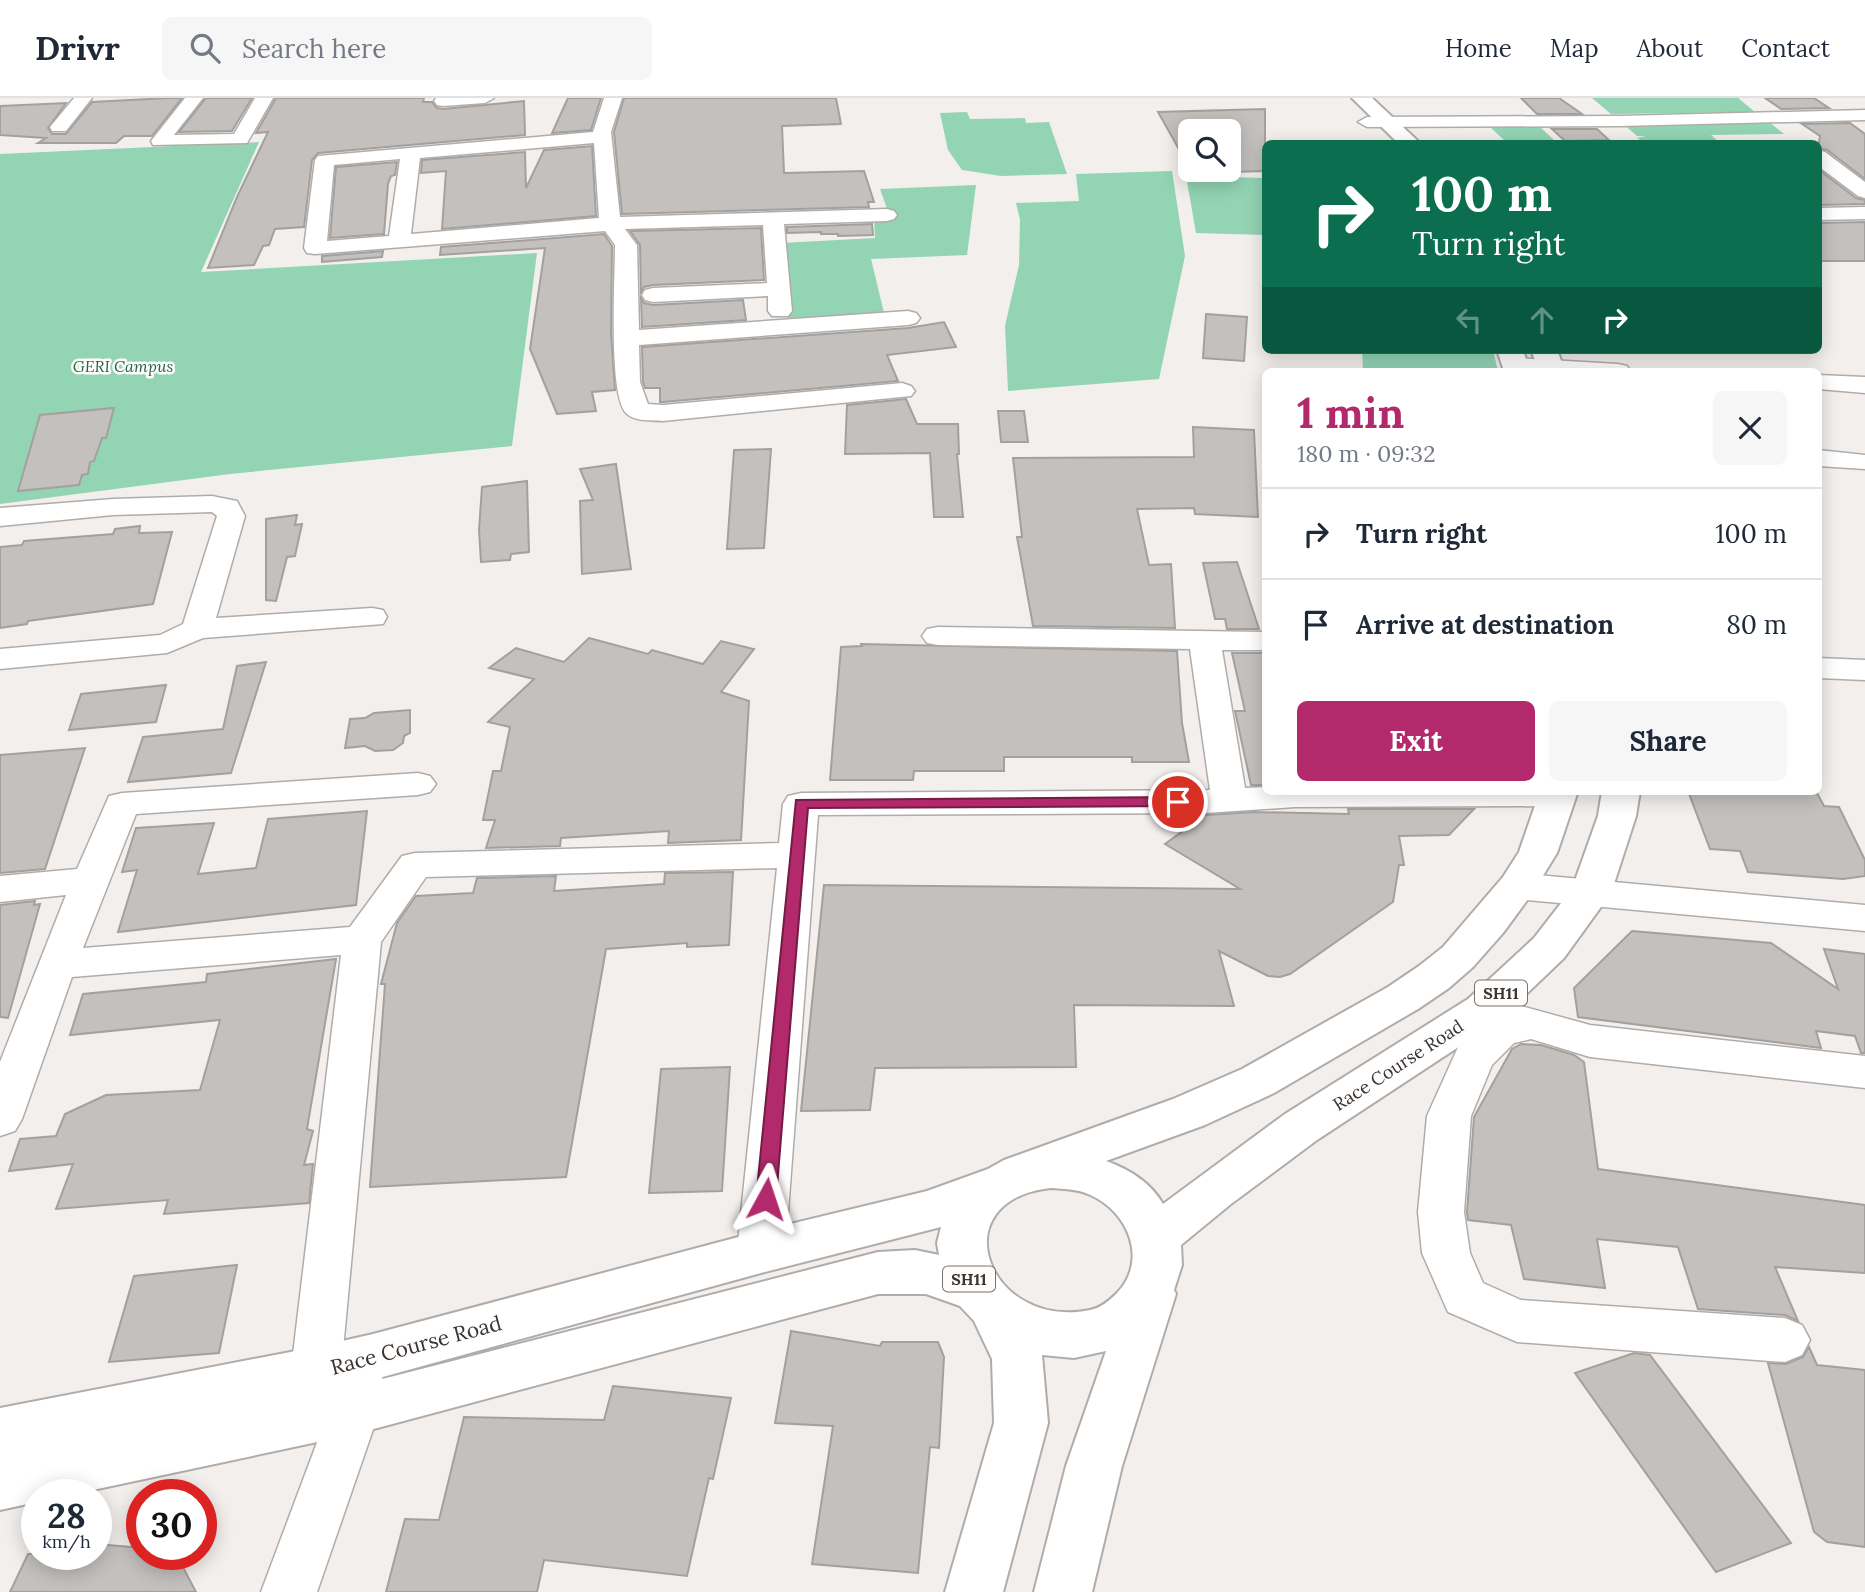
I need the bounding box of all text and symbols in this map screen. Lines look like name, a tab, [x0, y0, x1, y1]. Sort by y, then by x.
search box	[162, 17, 652, 80]
text: Drivr	[35, 27, 120, 69]
icon: search	[186, 29, 224, 67]
text: Search here	[242, 32, 386, 65]
text: Home	[1445, 33, 1512, 64]
text: Map	[1550, 33, 1599, 64]
text: About	[1637, 33, 1703, 64]
text: Contact	[1741, 33, 1830, 64]
map controls	[1178, 119, 1241, 182]
button: search	[1178, 119, 1241, 182]
text: 100 m	[1412, 162, 1552, 224]
icon: right	[1297, 168, 1388, 259]
text: Turn right	[1412, 223, 1565, 264]
icon: left	[1450, 301, 1488, 339]
icon: ahead	[1523, 301, 1561, 339]
icon: right	[1596, 301, 1634, 339]
park label: GERI Campus	[73, 356, 174, 376]
text: 1 min	[1297, 386, 1404, 440]
button: close	[1713, 391, 1787, 465]
text: 180 m · 09:32	[1297, 439, 1436, 468]
icon: right	[1297, 515, 1335, 553]
text: Turn right	[1356, 517, 1487, 550]
text: 100 m	[1715, 517, 1787, 550]
icon: arrive	[1297, 606, 1335, 644]
text: Arrive at destination	[1356, 608, 1614, 641]
text: 80 m	[1726, 608, 1787, 641]
button: Exit	[1297, 701, 1535, 781]
button: Share	[1549, 701, 1787, 781]
pin	[1148, 772, 1208, 832]
icon: arrive	[1159, 783, 1197, 821]
road number: SH11	[1475, 980, 1527, 1006]
street label: Race Course Road	[1328, 1014, 1468, 1116]
position arrow	[729, 1162, 803, 1236]
road number: SH11	[943, 1266, 995, 1292]
street label: Race Course Road	[328, 1309, 504, 1381]
speed limit sign: 30	[126, 1479, 217, 1570]
text: 28	[47, 1493, 86, 1538]
text: km/h	[42, 1530, 91, 1553]

